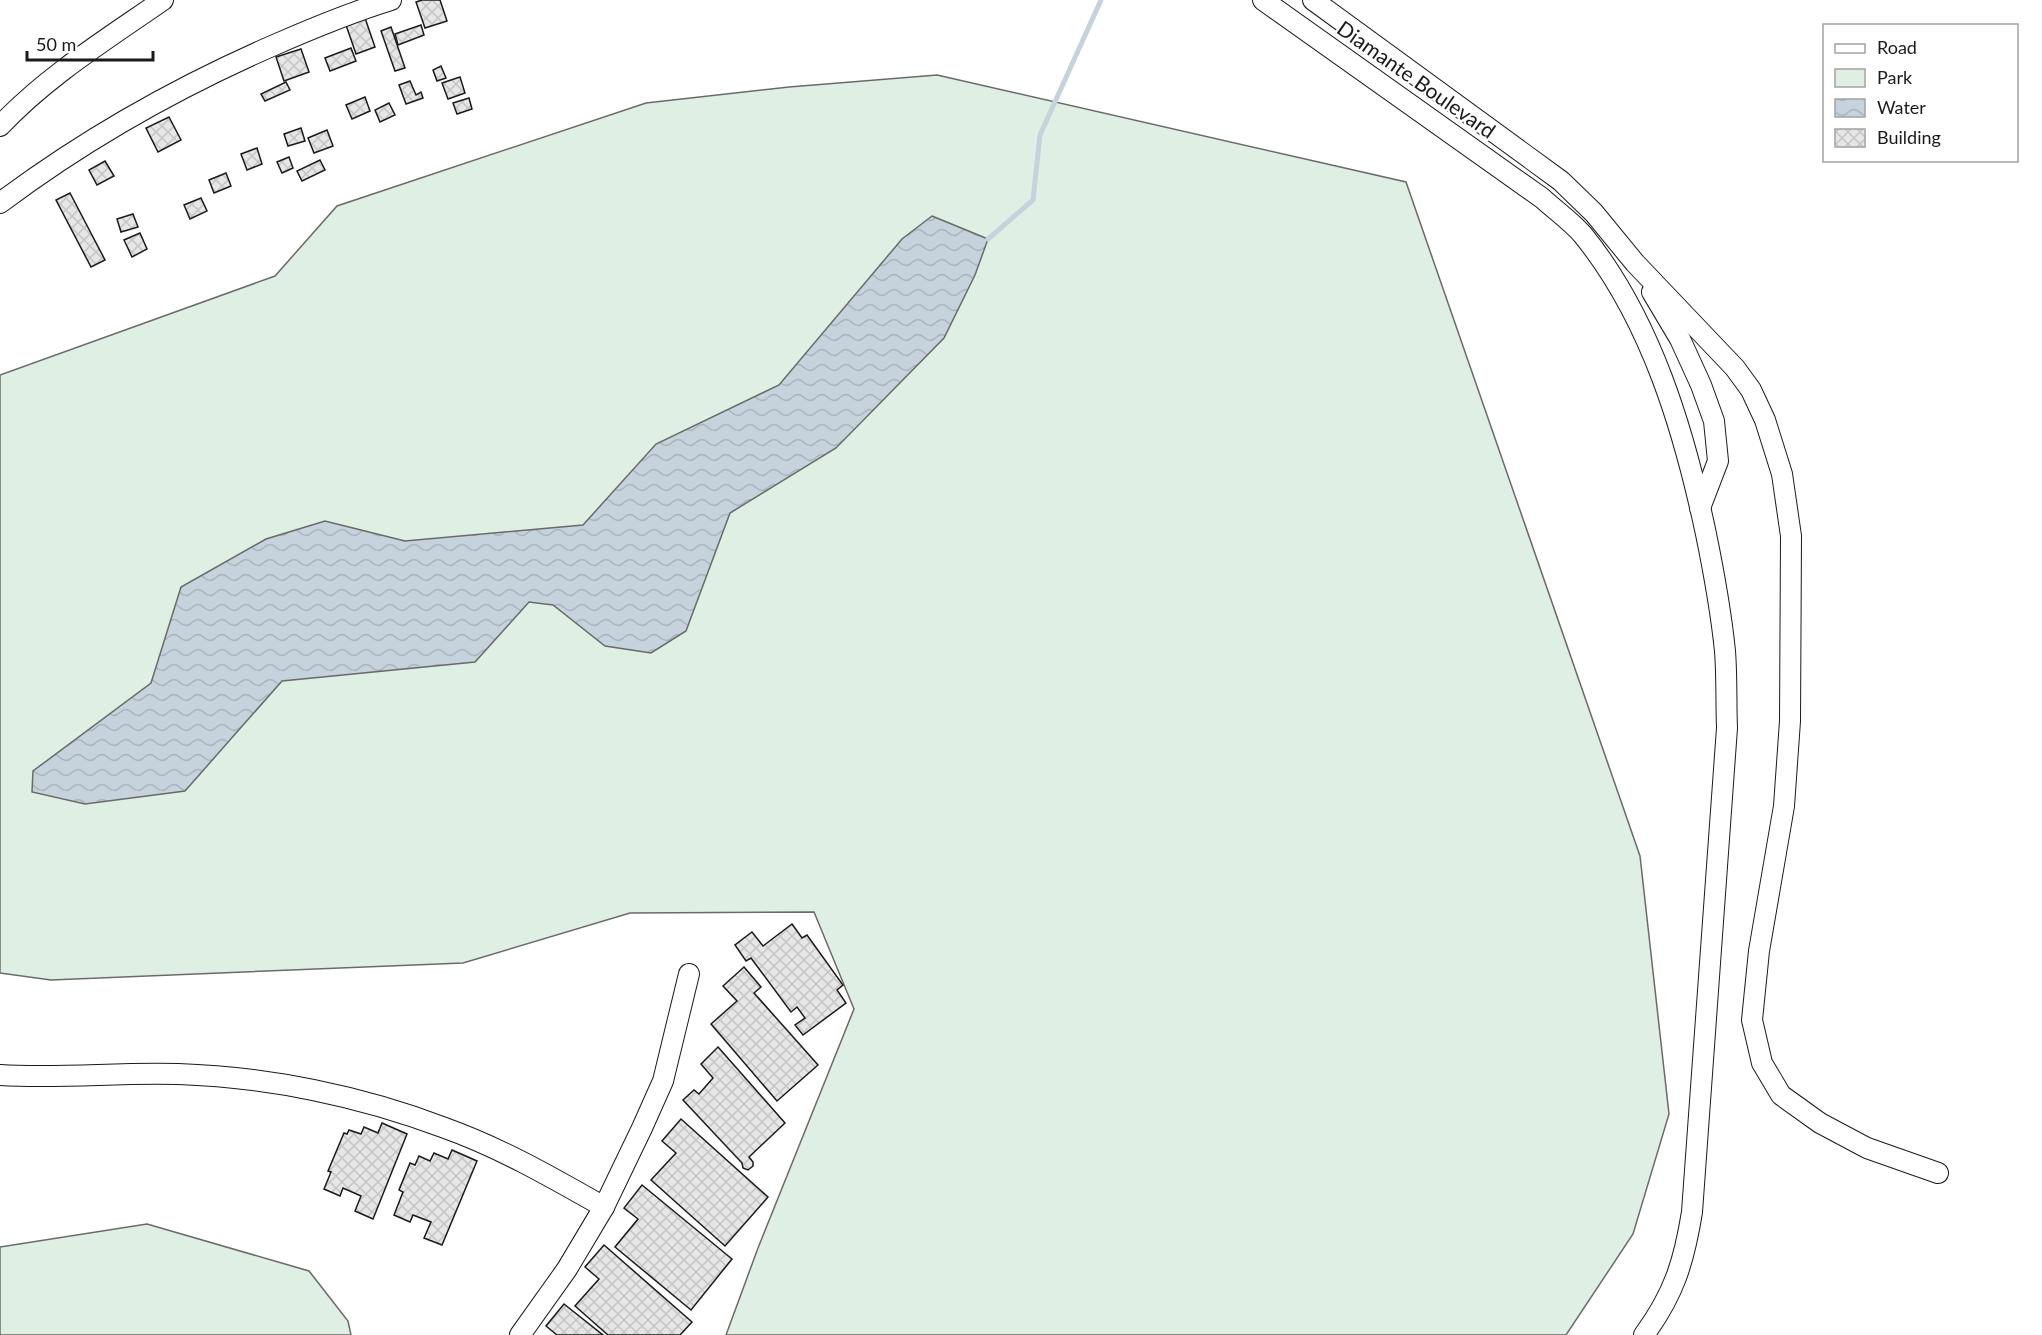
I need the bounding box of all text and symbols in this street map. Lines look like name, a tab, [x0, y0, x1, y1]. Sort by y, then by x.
street label: Diamante Boulevard	[1333, 15, 1501, 143]
scale bar	[27, 24, 153, 62]
legend	[1823, 24, 2018, 162]
text: 50 m	[36, 33, 76, 55]
text: Road	[1877, 36, 1917, 58]
text: Park	[1877, 66, 1913, 88]
text: Water	[1877, 96, 1926, 118]
text: Building	[1877, 126, 1941, 148]

